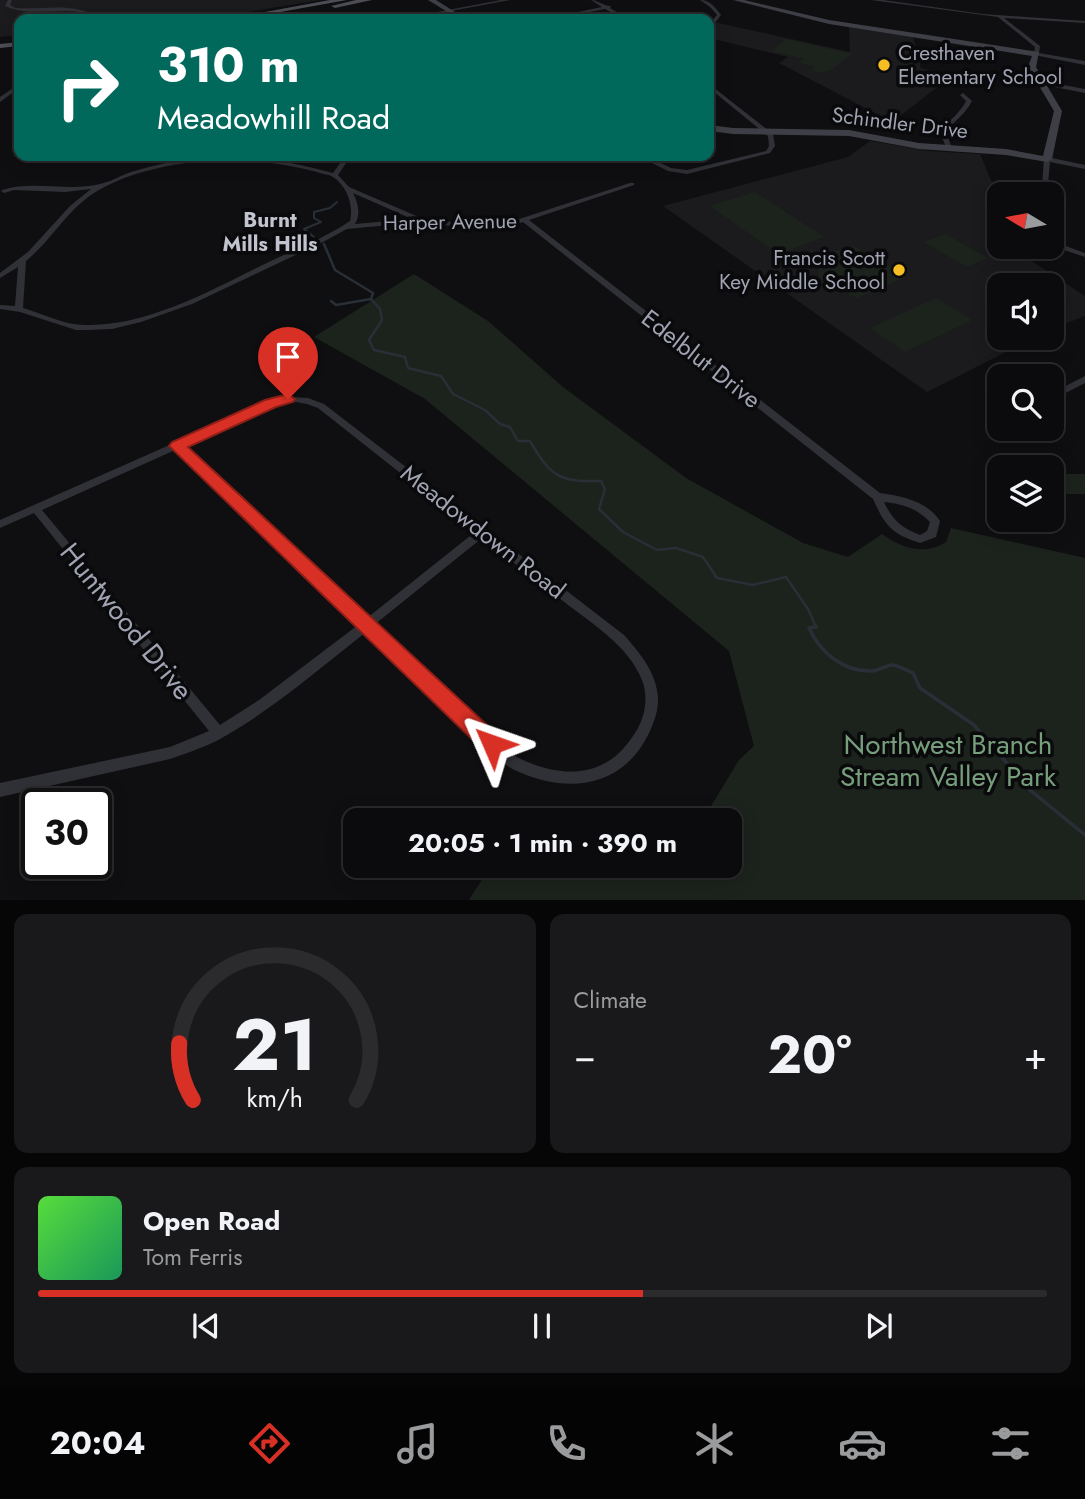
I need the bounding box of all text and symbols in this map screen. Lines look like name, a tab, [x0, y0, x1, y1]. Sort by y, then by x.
text: 310 m	[157, 30, 300, 100]
place label: Cresthaven Elementary School	[898, 38, 1062, 92]
icon: right	[42, 42, 133, 133]
marker: Cresthaven Elementary School	[876, 57, 892, 73]
text: Meadowhill Road	[157, 95, 390, 141]
street label: Schindler Drive	[830, 100, 970, 146]
north arrow	[987, 182, 1064, 259]
map controls	[987, 182, 1064, 532]
district label: Burnt Mills Hills	[223, 205, 318, 259]
street label: Harper Avenue	[383, 206, 517, 238]
place label: Francis Scott Key Middle School	[719, 243, 885, 297]
marker: Francis Scott Key Middle School	[891, 262, 907, 278]
button: sound	[987, 273, 1064, 350]
street label: Edelblut Drive	[634, 301, 768, 416]
pin	[258, 327, 318, 399]
icon: arrive	[269, 338, 307, 376]
button: search	[987, 364, 1064, 441]
button: layers	[987, 455, 1064, 532]
street label: Meadowdown Road	[394, 456, 573, 607]
street label: Huntwood Drive	[50, 534, 203, 709]
position arrow	[455, 707, 529, 781]
park label: Northwest Branch Stream Valley Park	[840, 724, 1057, 797]
speed limit sign: 30	[21, 788, 112, 879]
text: 20:05 · 1 min · 390 m	[408, 824, 677, 862]
text: Climate	[574, 983, 647, 1017]
text: 21	[232, 992, 317, 1097]
text: 20°	[768, 1017, 852, 1093]
text: −	[574, 1028, 596, 1083]
text: +	[1024, 1028, 1047, 1083]
text: km/h	[246, 1079, 303, 1115]
text: Open Road	[143, 1202, 280, 1240]
text: Tom Ferris	[143, 1240, 242, 1274]
icon: previous	[187, 1307, 225, 1345]
icon: pause	[523, 1307, 561, 1345]
icon: next	[860, 1307, 898, 1345]
icon: directions	[245, 1419, 294, 1468]
icon: music	[393, 1419, 442, 1468]
icon: phone	[542, 1419, 591, 1468]
icon: climate	[690, 1419, 739, 1468]
icon: car	[838, 1419, 887, 1468]
icon: filters	[986, 1419, 1035, 1468]
text: 20:04	[50, 1420, 146, 1466]

